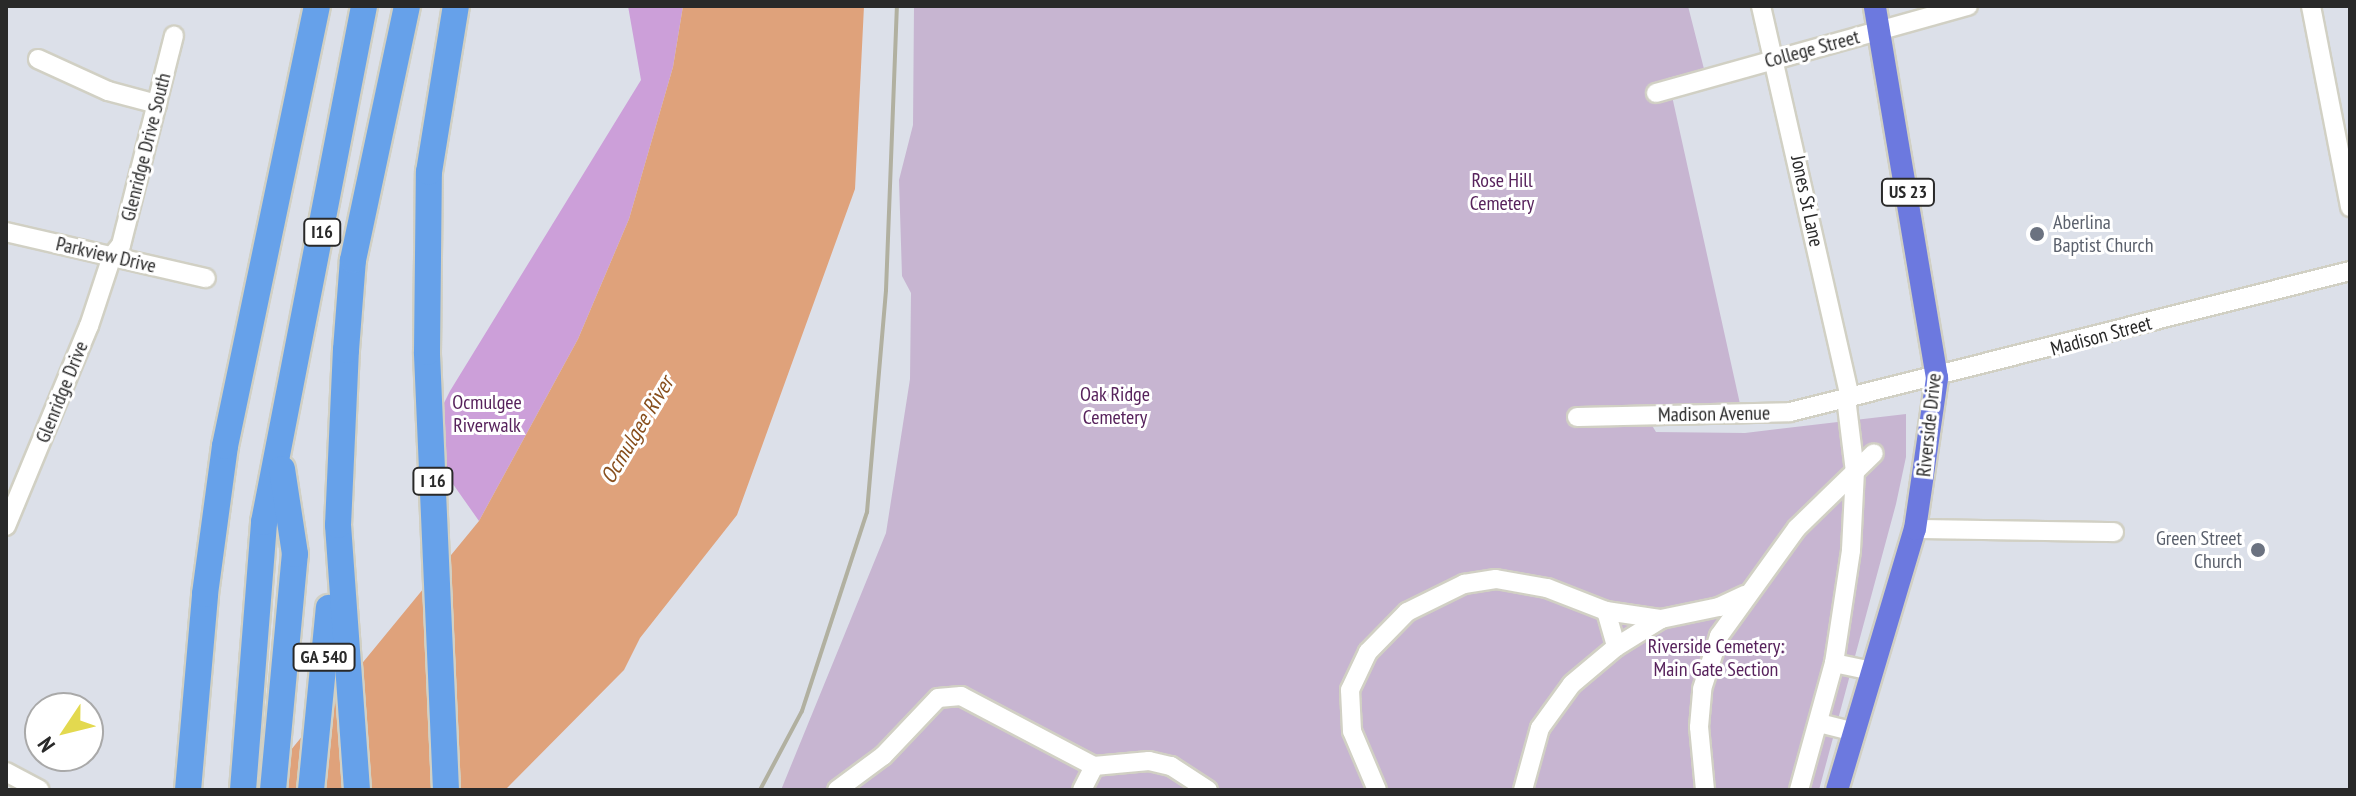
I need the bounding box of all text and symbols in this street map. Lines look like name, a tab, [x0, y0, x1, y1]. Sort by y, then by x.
street label: College Street	[1762, 25, 1862, 73]
street label: Glenridge Drive South	[116, 70, 176, 224]
street label: Jones St Lane	[1786, 153, 1828, 249]
park label: Rose Hill Cemetery	[1470, 169, 1534, 216]
road number: US 23	[1880, 178, 1936, 206]
place label: Aberlina Baptist Church	[2053, 210, 2153, 257]
road number: I16	[302, 218, 342, 246]
marker: Aberlina Baptist Church	[2028, 225, 2046, 243]
street label: Parkview Drive	[53, 232, 159, 278]
street label: Madison Street	[2048, 311, 2154, 361]
street label: Glenridge Drive	[31, 338, 93, 446]
water label: Ocmulgee River	[595, 372, 679, 488]
street label: Riverside Drive	[1912, 372, 1946, 478]
park label: Oak Ridge Cemetery	[1080, 383, 1150, 430]
park label: Ocmulgee Riverwalk	[452, 391, 522, 438]
street label: Madison Avenue	[1657, 401, 1771, 427]
road number: I 16	[411, 467, 455, 495]
place label: Green Street Church	[2156, 526, 2242, 573]
marker: Green Street Church	[2249, 541, 2267, 559]
park label: Riverside Cemetery: Main Gate Section	[1648, 635, 1784, 682]
road number: GA 540	[292, 643, 356, 671]
north arrow	[24, 692, 104, 772]
text: N	[31, 732, 61, 758]

